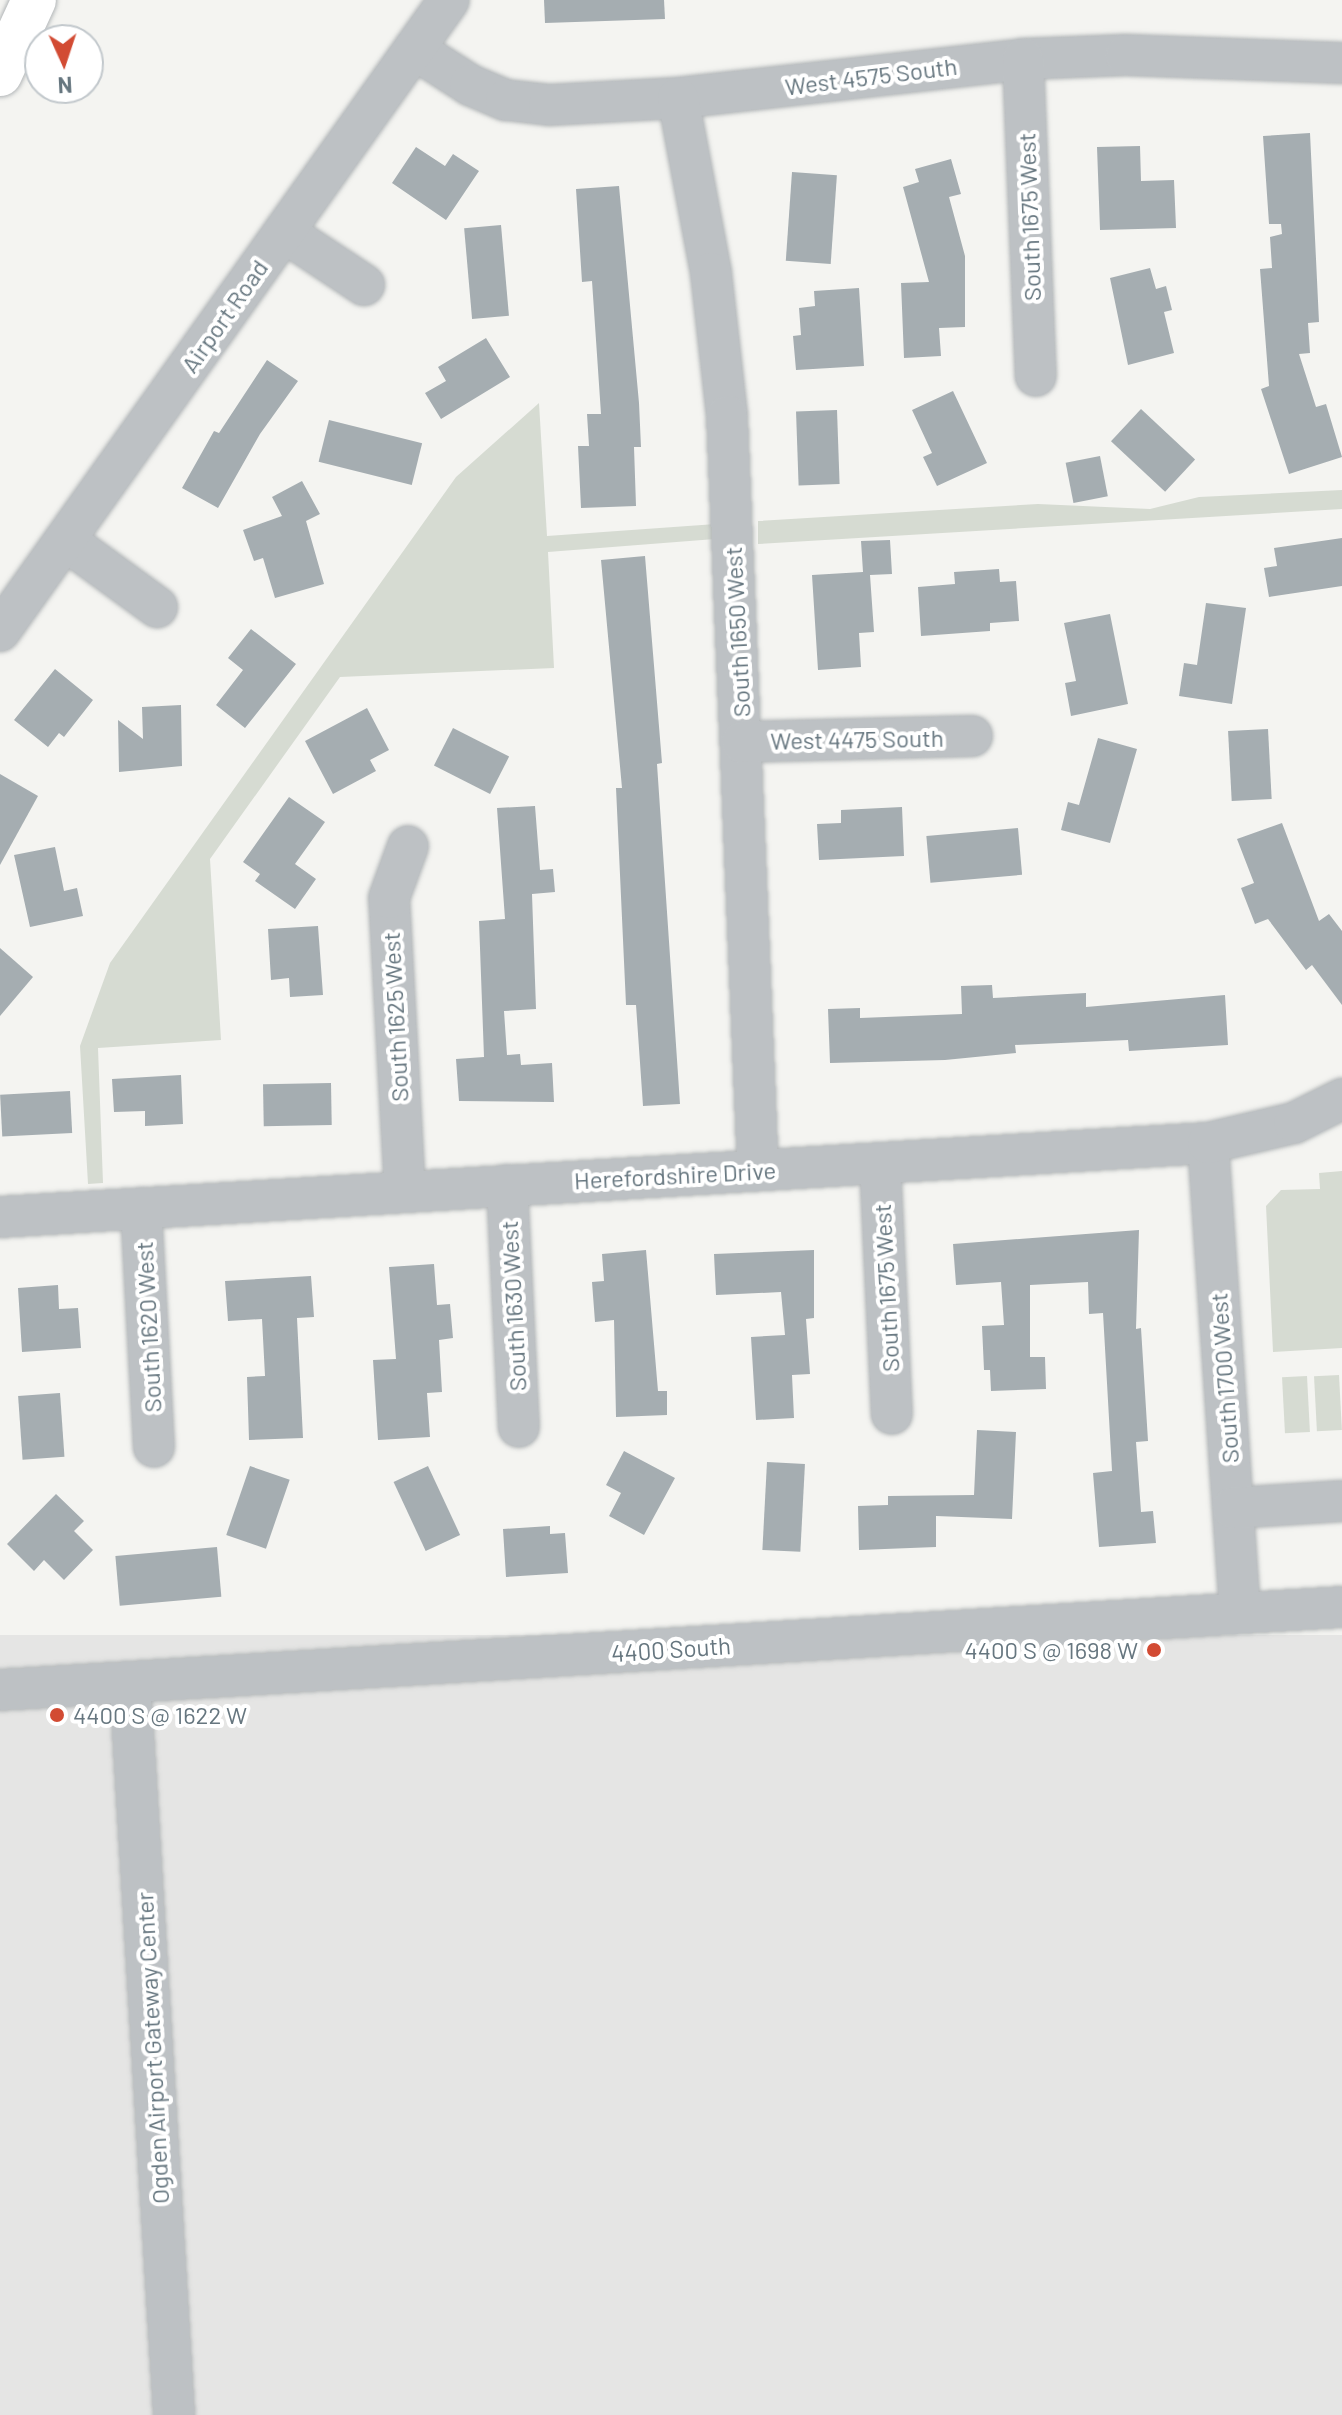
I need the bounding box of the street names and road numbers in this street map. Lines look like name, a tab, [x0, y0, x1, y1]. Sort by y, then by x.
street label: West 4575 South	[783, 51, 959, 101]
street label: South 1675 West	[1012, 132, 1046, 302]
street label: Airport Road	[175, 254, 273, 378]
street label: South 1650 West	[718, 546, 756, 718]
street label: West 4475 South	[770, 723, 944, 755]
street label: South 1625 West	[376, 931, 414, 1103]
street label: Herefordshire Drive	[573, 1155, 777, 1195]
street label: South 1675 West	[867, 1203, 905, 1373]
street label: South 1630 West	[494, 1220, 532, 1392]
street label: South 1620 West	[129, 1241, 167, 1413]
street label: South 1700 West	[1204, 1292, 1244, 1464]
street label: 4400 South	[610, 1630, 732, 1668]
street label: Ogden Airport Gateway Center	[129, 1891, 175, 2205]

